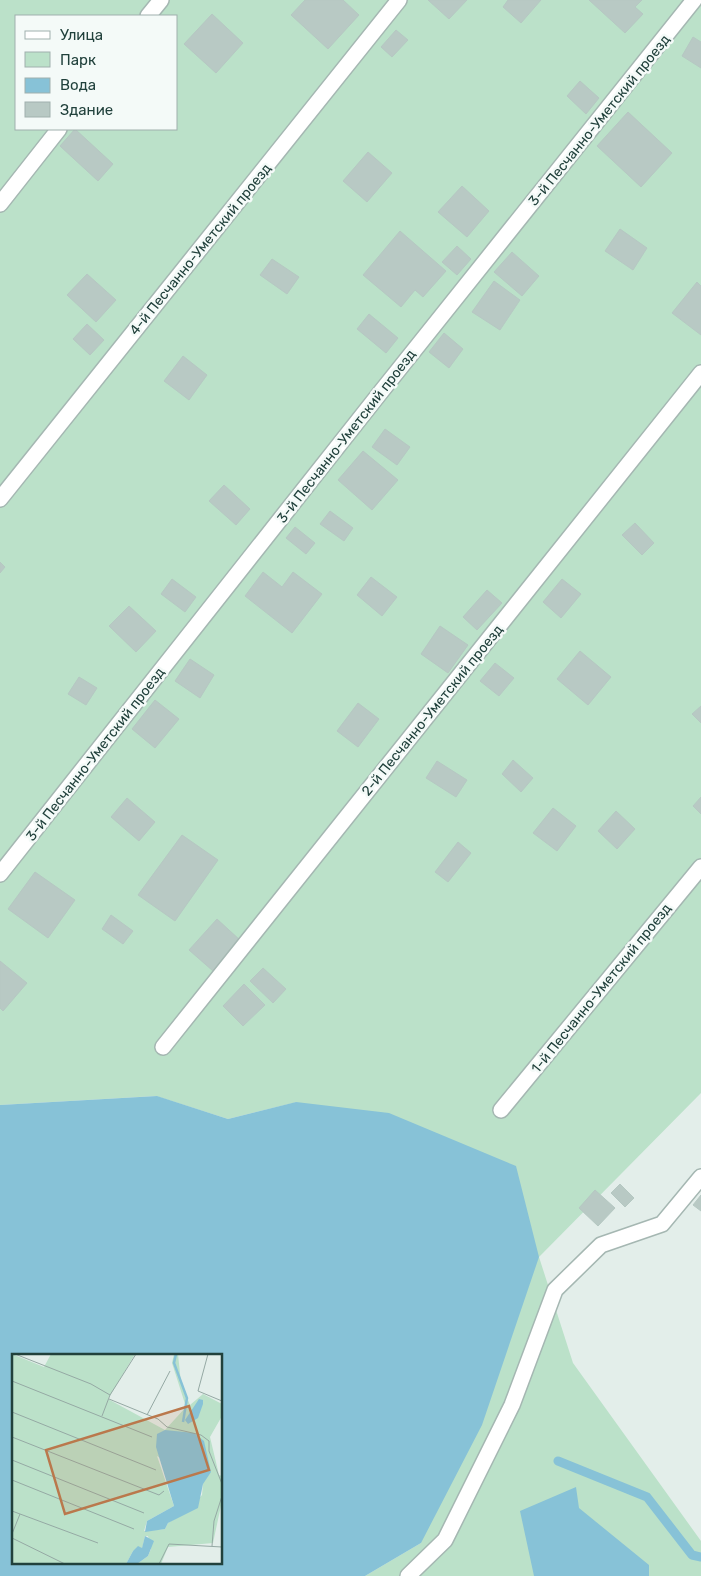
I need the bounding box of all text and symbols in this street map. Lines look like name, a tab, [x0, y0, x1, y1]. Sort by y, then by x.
legend	[15, 15, 178, 130]
text: Улица	[60, 26, 103, 44]
street label: 3-й Песчанно-Уметский проезд	[525, 31, 674, 209]
text: Парк	[60, 51, 96, 69]
text: Вода	[60, 76, 96, 94]
text: Здание	[60, 101, 113, 119]
street label: 4-й Песчанно-Уметский проезд	[126, 160, 275, 338]
street label: 3-й Песчанно-Уметский проезд	[273, 346, 419, 526]
street label: 2-й Песчанно-Уметский проезд	[358, 621, 507, 799]
street label: 3-й Песчанно-Уметский проезд	[22, 664, 168, 844]
street label: 1-й Песчанно-Уметский проезд	[528, 900, 675, 1076]
inset map	[12, 1354, 222, 1564]

